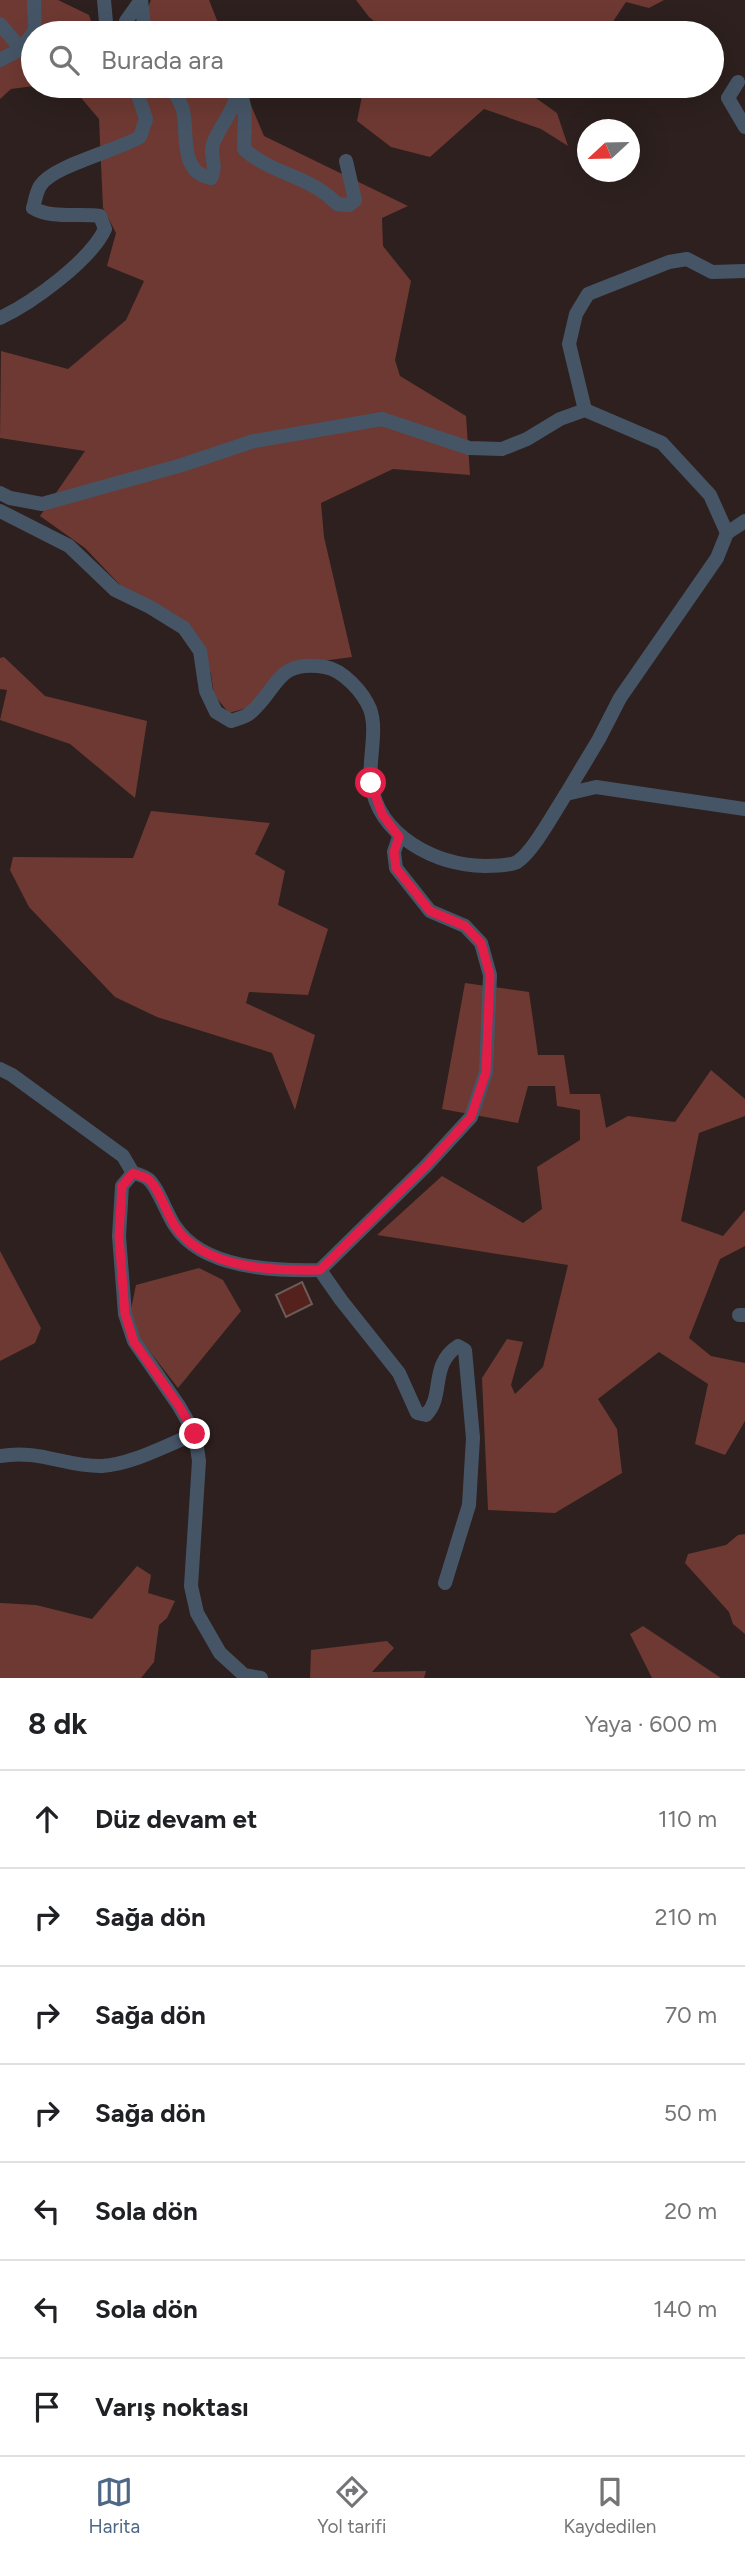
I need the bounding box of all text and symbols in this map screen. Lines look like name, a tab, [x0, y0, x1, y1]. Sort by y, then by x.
search box	[21, 21, 724, 98]
icon: search	[45, 41, 83, 79]
text: Burada ara	[101, 44, 224, 76]
north arrow	[577, 119, 640, 182]
route start	[355, 767, 386, 798]
route end	[179, 1418, 210, 1449]
text: 8 dk	[28, 1705, 88, 1742]
text: Yaya · 600 m	[584, 1710, 717, 1738]
icon: ahead	[28, 1800, 66, 1838]
text: Düz devam et	[95, 1803, 257, 1835]
text: 110 m	[658, 1805, 717, 1833]
icon: right	[28, 1898, 66, 1936]
text: Sağa dön	[95, 1901, 206, 1933]
text: 210 m	[655, 1903, 717, 1931]
icon: right	[28, 1996, 66, 2034]
text: Sağa dön	[95, 1999, 206, 2031]
text: 70 m	[665, 2001, 717, 2029]
icon: right	[28, 2094, 66, 2132]
text: Sağa dön	[95, 2097, 206, 2129]
text: 50 m	[664, 2099, 717, 2127]
icon: left	[28, 2192, 66, 2230]
text: Sola dön	[95, 2195, 198, 2227]
text: 20 m	[664, 2197, 717, 2225]
icon: left	[28, 2290, 66, 2328]
text: Sola dön	[95, 2293, 198, 2325]
text: 140 m	[653, 2295, 717, 2323]
icon: arrive	[28, 2388, 66, 2426]
text: Varış noktası	[95, 2391, 249, 2423]
tab: Harita	[89, 2473, 140, 2538]
tab: Yol tarifi	[317, 2473, 386, 2538]
tab: Kaydedilen	[564, 2473, 656, 2538]

